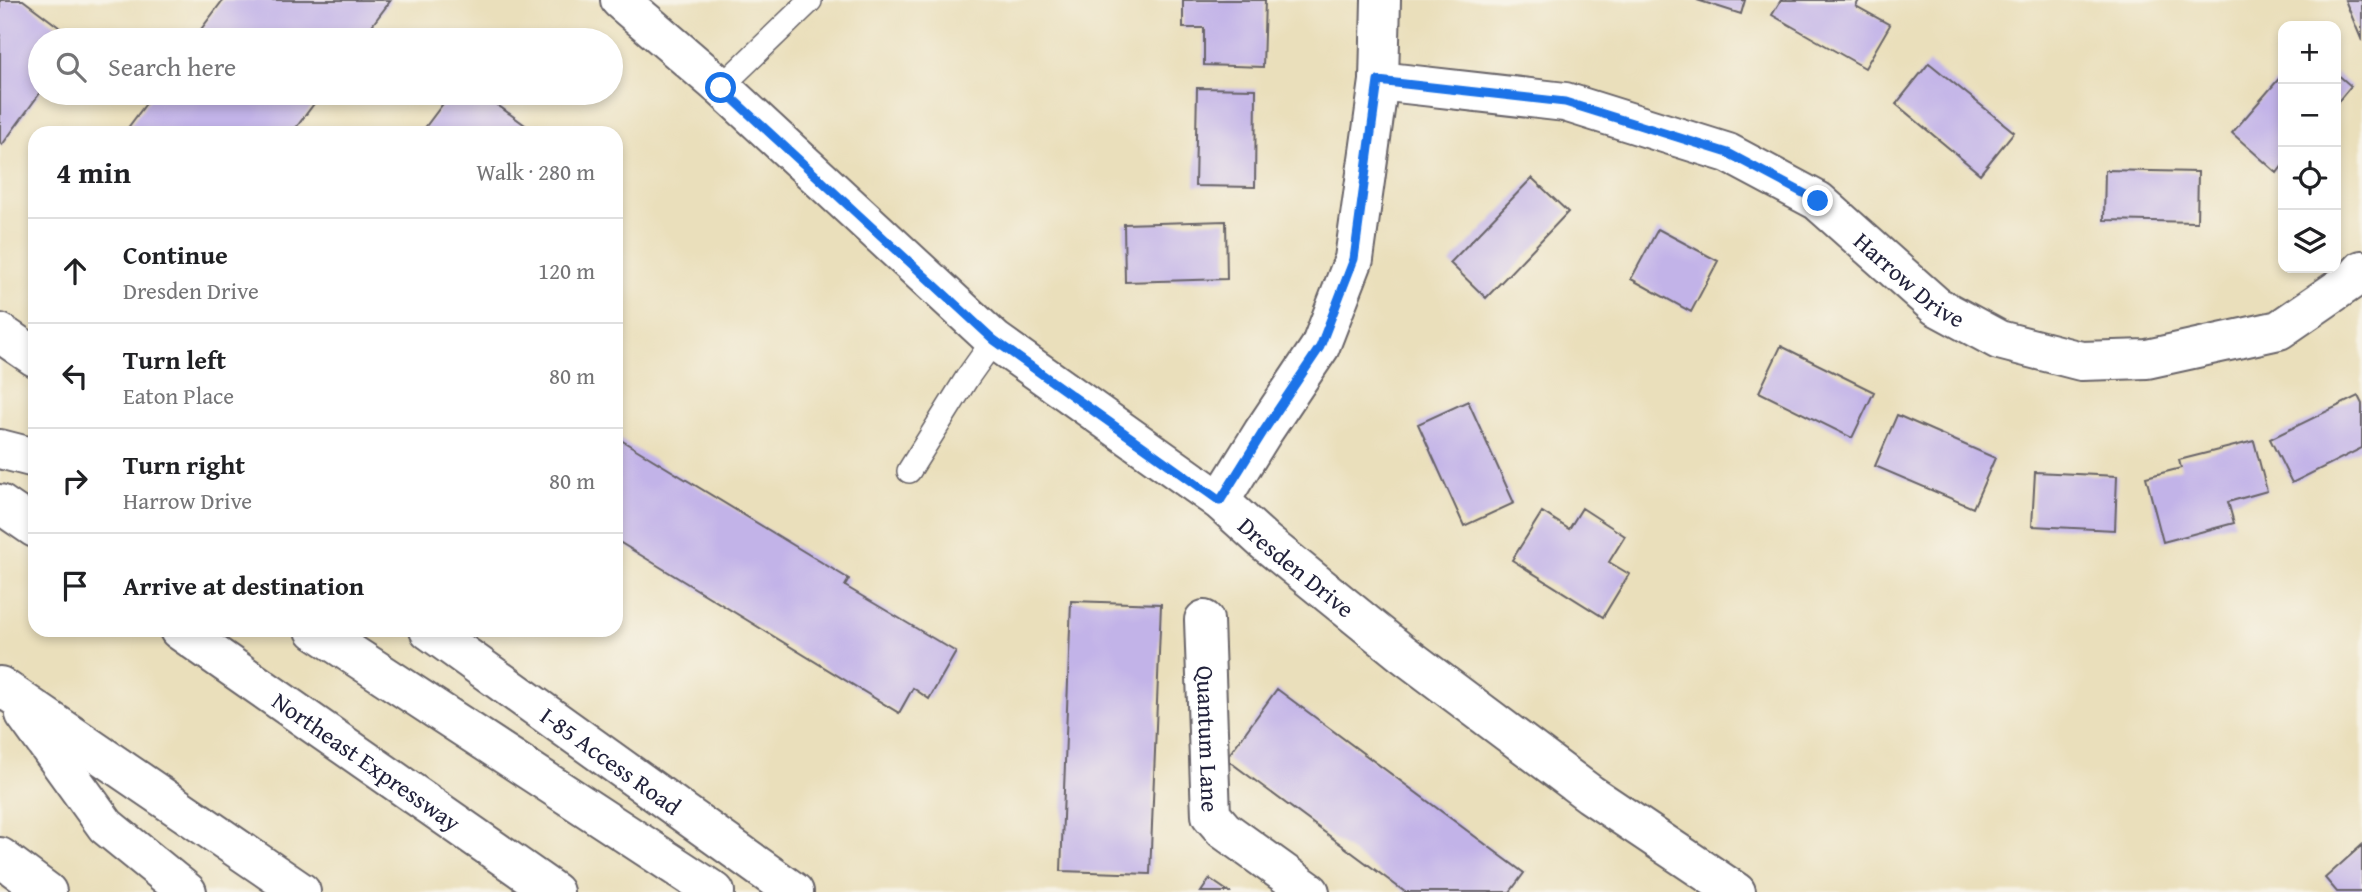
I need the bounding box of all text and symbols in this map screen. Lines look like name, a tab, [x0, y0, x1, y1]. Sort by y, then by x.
map controls	[2278, 21, 2341, 273]
button: +	[2278, 21, 2341, 84]
search box	[28, 28, 623, 105]
text: Search here	[108, 47, 236, 86]
icon: search	[52, 48, 90, 86]
route start	[705, 72, 736, 103]
button: −	[2278, 84, 2341, 147]
button: locate	[2278, 147, 2341, 210]
text: 4 min	[56, 150, 131, 194]
text: Walk · 280 m	[476, 155, 595, 188]
route end	[1802, 185, 1833, 216]
button: layers	[2278, 210, 2341, 273]
street label: Harrow Drive	[1846, 224, 1971, 336]
text: Continue	[123, 235, 228, 274]
icon: ahead	[56, 252, 94, 290]
text: 120 m	[538, 254, 595, 287]
text: Dresden Drive	[123, 274, 259, 307]
text: Turn left	[123, 340, 226, 379]
icon: left	[56, 357, 94, 395]
text: 80 m	[549, 359, 595, 392]
text: Eaton Place	[123, 379, 234, 412]
text: Turn right	[123, 445, 245, 484]
icon: right	[56, 462, 94, 500]
text: 80 m	[549, 464, 595, 497]
text: Harrow Drive	[123, 484, 252, 517]
street label: Dresden Drive	[1231, 508, 1362, 625]
text: Arrive at destination	[123, 566, 364, 605]
icon: arrive	[56, 567, 94, 605]
street label: Quantum Lane	[1188, 665, 1228, 813]
street label: Northeast Expressway	[265, 683, 468, 839]
street label: I-85 Access Road	[533, 698, 689, 823]

